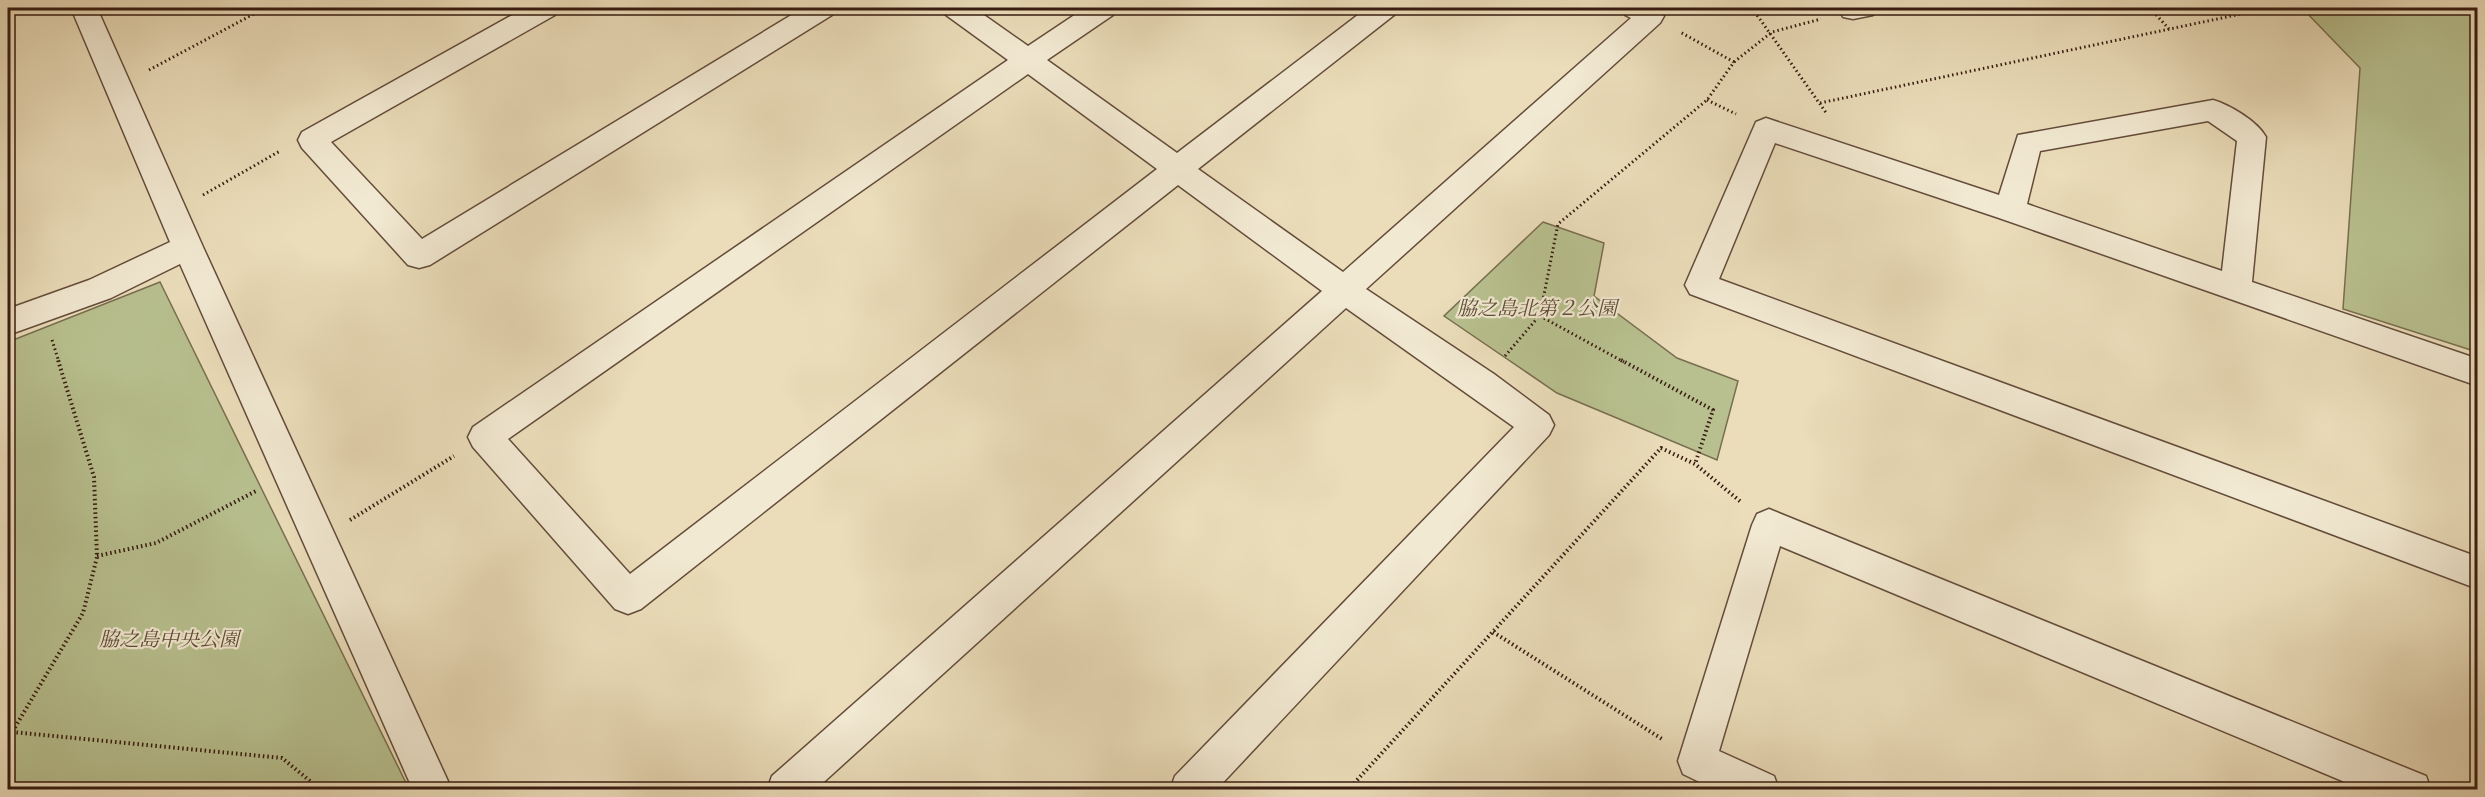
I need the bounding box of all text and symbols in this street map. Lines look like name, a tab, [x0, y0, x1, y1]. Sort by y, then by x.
park label: 脇之島北第２公園	[1457, 297, 1620, 320]
park label: 脇之島中央公園	[99, 628, 242, 651]

